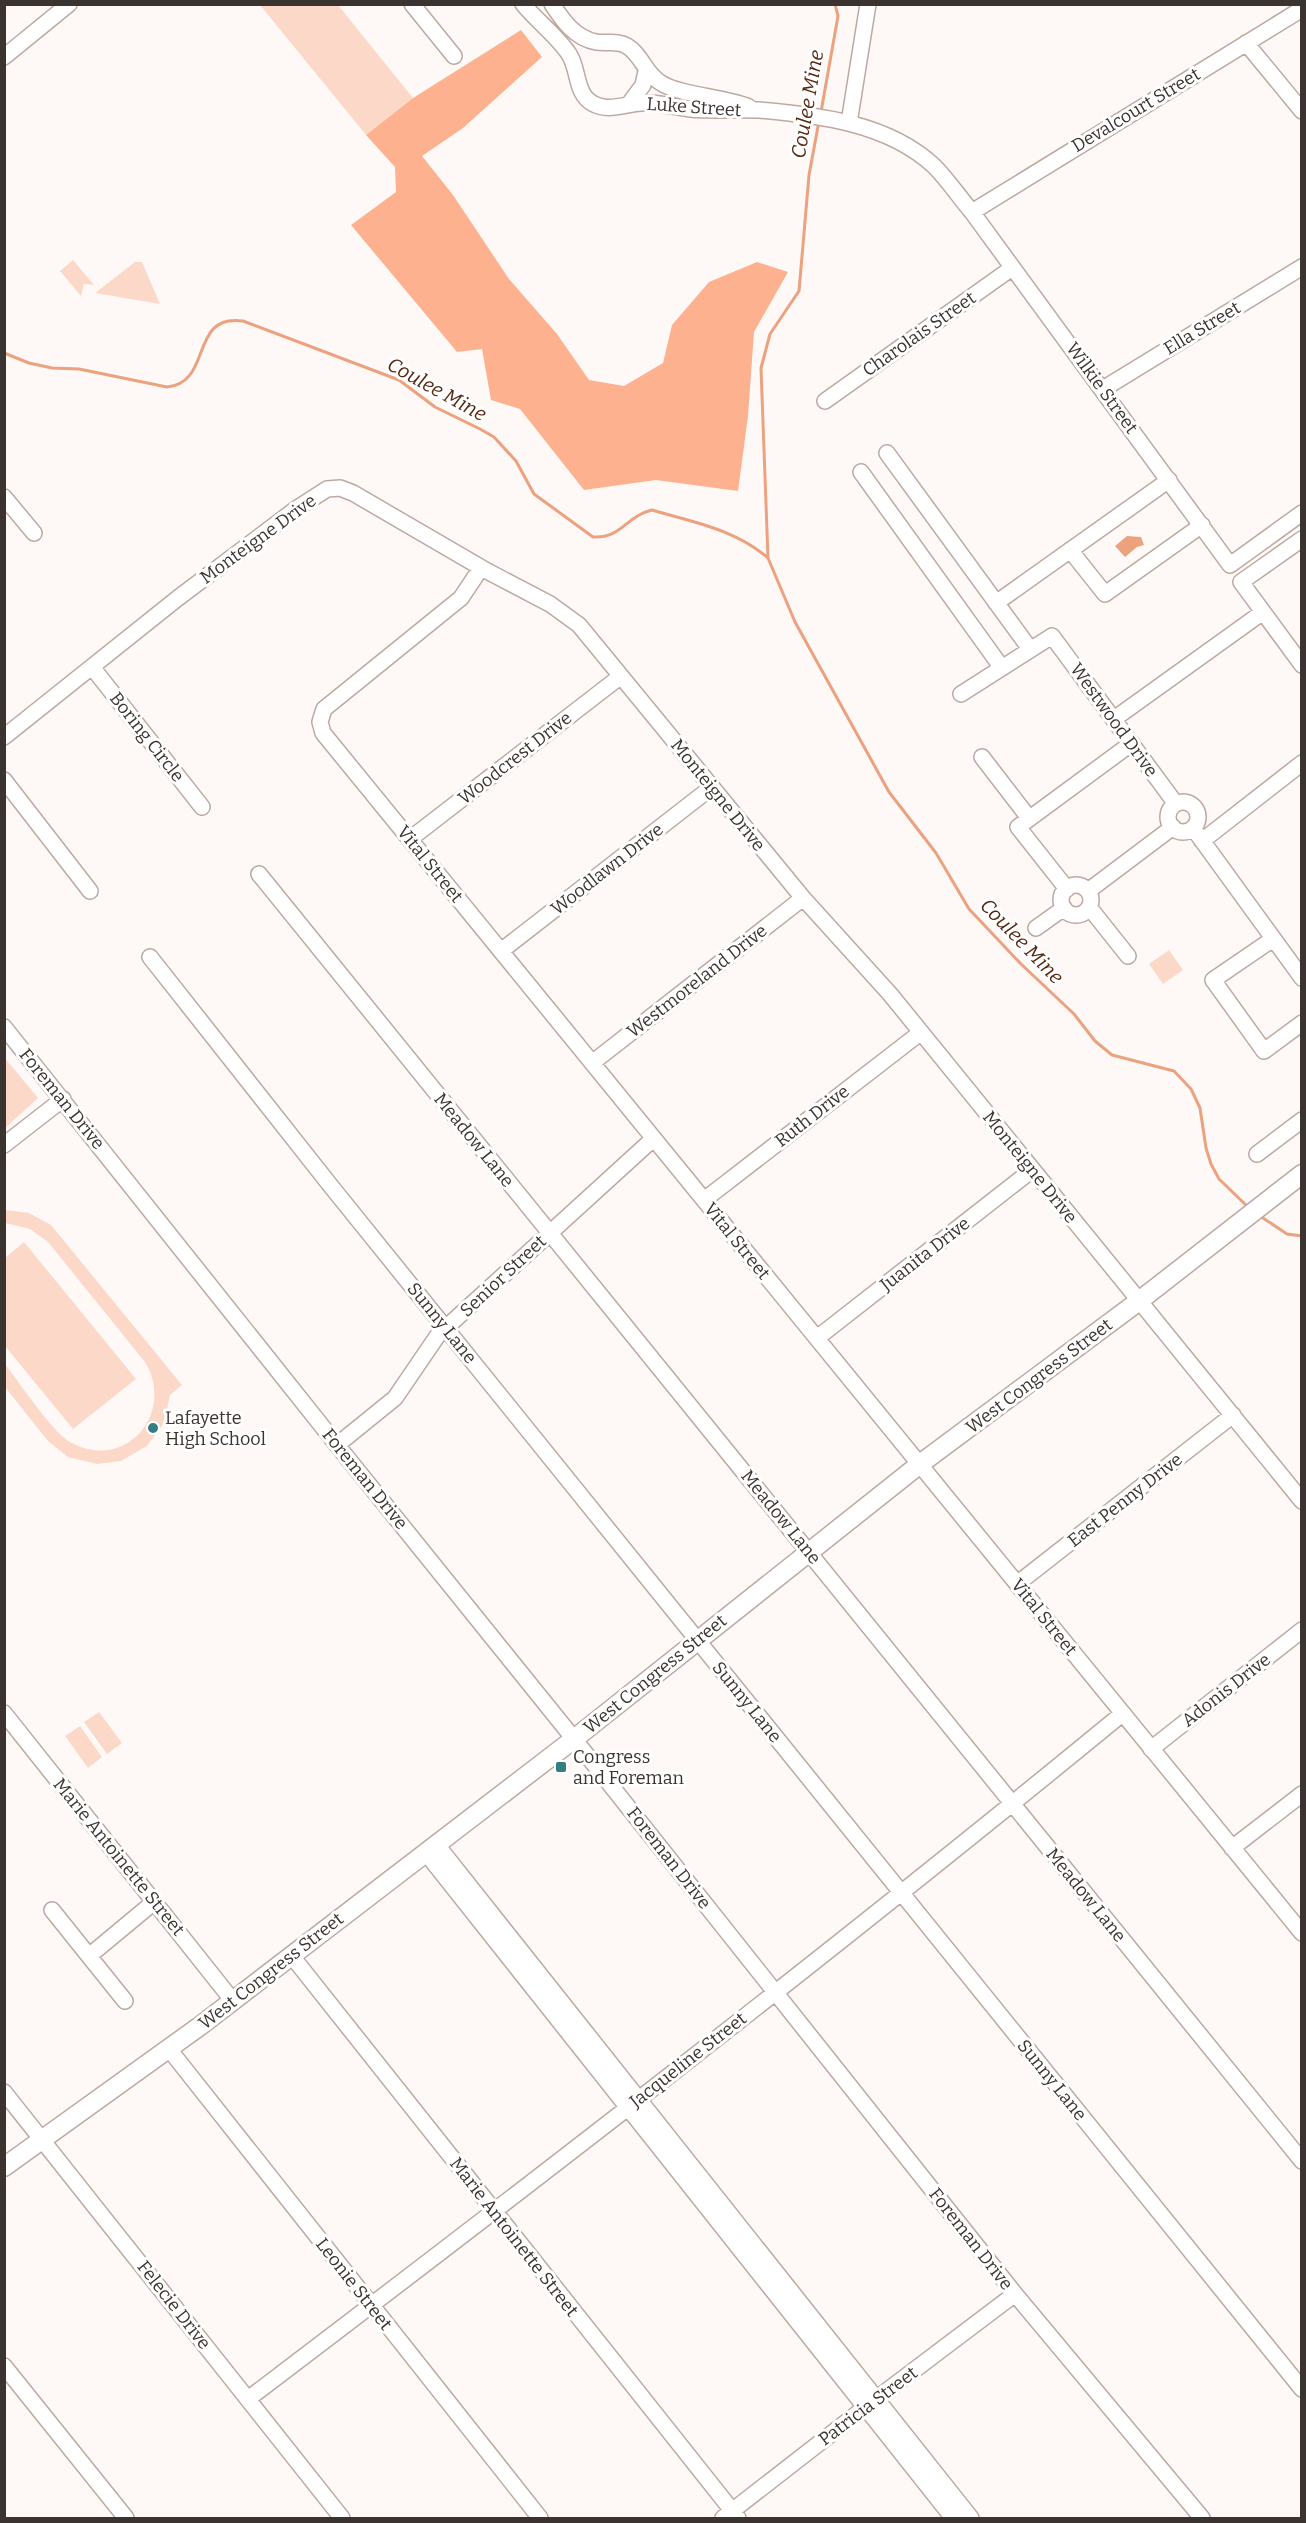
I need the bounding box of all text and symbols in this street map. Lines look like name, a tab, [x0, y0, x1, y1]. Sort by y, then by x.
water label: Coulee Mine	[786, 48, 828, 160]
street label: Devalcourt Street	[1068, 63, 1205, 157]
street label: Luke Street	[646, 93, 742, 121]
street label: Charolais Street	[858, 287, 980, 381]
street label: Ella Street	[1160, 296, 1245, 359]
street label: Wilkie Street	[1061, 338, 1143, 438]
water label: Coulee Mine	[383, 352, 491, 426]
street label: Monteigne Drive	[196, 490, 320, 588]
street label: Westwood Drive	[1065, 659, 1163, 781]
street label: Boring Circle	[105, 688, 189, 786]
street label: Woodcrest Drive	[454, 707, 576, 809]
street label: Monteigne Drive	[666, 734, 770, 856]
street label: Woodlawn Drive	[546, 818, 668, 920]
street label: Vital Street	[392, 821, 468, 907]
water label: Coulee Mine	[975, 893, 1069, 989]
street label: Westmoreland Drive	[623, 919, 771, 1043]
street label: Foreman Drive	[15, 1044, 109, 1154]
street label: Ruth Drive	[770, 1080, 854, 1152]
street label: Meadow Lane	[429, 1088, 519, 1192]
street label: Monteigne Drive	[978, 1106, 1082, 1228]
street label: Vital Street	[699, 1198, 775, 1284]
street label: Juanita Drive	[875, 1212, 974, 1296]
street label: Senior Street	[455, 1230, 551, 1322]
street label: Sunny Lane	[403, 1278, 481, 1368]
street label: West Congress Street	[962, 1314, 1117, 1438]
place label: Lafayette High School	[165, 1407, 266, 1450]
marker: Lafayette High School	[146, 1421, 160, 1435]
street label: Foreman Drive	[318, 1424, 412, 1534]
street label: East Penny Drive	[1063, 1448, 1187, 1552]
street label: Meadow Lane	[736, 1465, 826, 1569]
street label: Vital Street	[1006, 1574, 1082, 1660]
street label: West Congress Street	[579, 1609, 731, 1738]
street label: Adonis Drive	[1177, 1648, 1275, 1732]
street label: Sunny Lane	[708, 1657, 786, 1747]
place label: Congress and Foreman	[573, 1746, 685, 1789]
marker: Congress and Foreman	[554, 1760, 568, 1774]
street label: Marie Antoinette Street	[49, 1774, 190, 1941]
street label: Foreman Drive	[622, 1803, 716, 1913]
street label: Meadow Lane	[1041, 1843, 1131, 1947]
street label: West Congress Street	[194, 1907, 348, 2034]
street label: Jacqueline Street	[625, 2007, 751, 2113]
street label: Sunny Lane	[1013, 2035, 1091, 2125]
street label: Marie Antoinette Street	[445, 2153, 583, 2321]
street label: Foreman Drive	[924, 2184, 1018, 2294]
street label: Leonie Street	[311, 2234, 397, 2335]
street label: Felecie Drive	[133, 2256, 215, 2354]
street label: Patricia Street	[814, 2361, 922, 2450]

